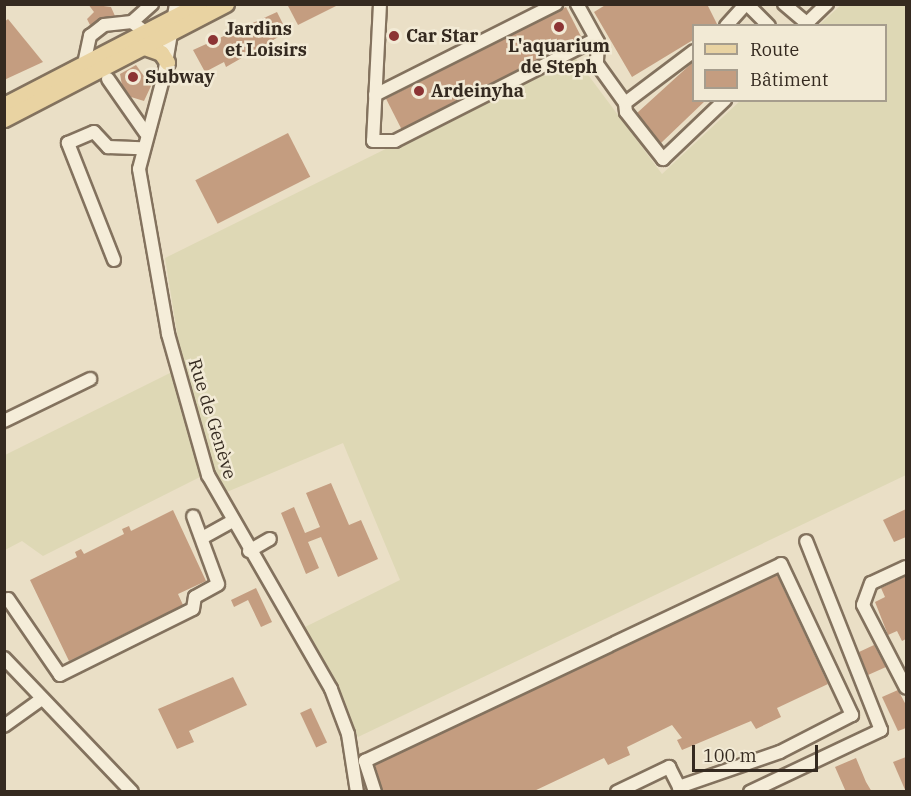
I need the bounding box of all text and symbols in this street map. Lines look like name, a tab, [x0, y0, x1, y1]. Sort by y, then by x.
place label: Jardins et Loisirs	[225, 19, 307, 62]
marker: L'aquarium de Steph	[552, 20, 566, 34]
legend	[692, 24, 887, 102]
place label: Car Star	[406, 25, 478, 47]
marker: Car Star	[387, 29, 401, 43]
marker: Jardins et Loisirs	[206, 33, 220, 47]
place label: L'aquarium de Steph	[508, 36, 610, 78]
text: Route	[750, 38, 799, 61]
place label: Subway	[145, 66, 215, 88]
text: Bâtiment	[750, 68, 828, 91]
marker: Subway	[126, 70, 140, 84]
place label: Ardeinyha	[431, 80, 524, 102]
marker: Ardeinyha	[412, 84, 426, 98]
street label: Rue de Genève	[183, 356, 241, 482]
scale bar	[695, 733, 821, 771]
text: 100 m	[703, 744, 757, 767]

